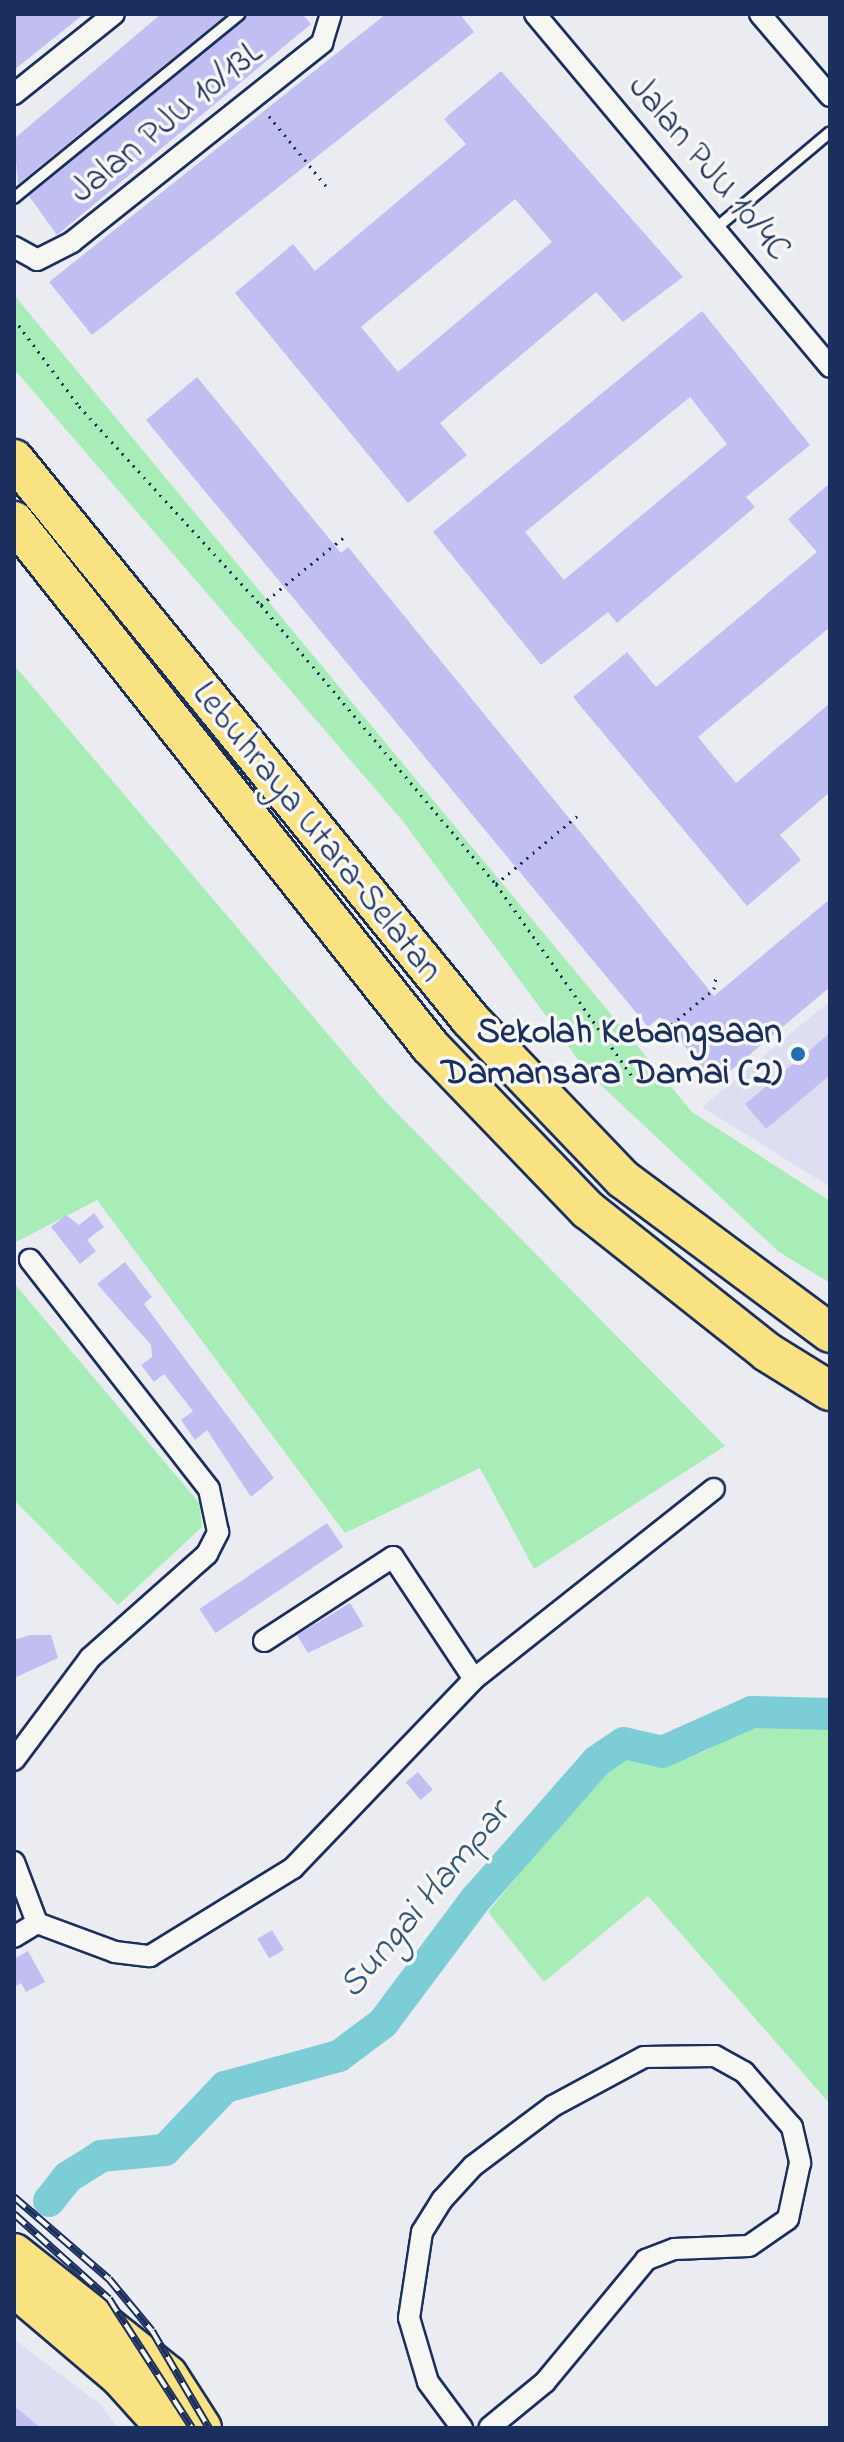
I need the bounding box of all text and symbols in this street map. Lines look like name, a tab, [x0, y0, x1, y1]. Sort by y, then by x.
street label: Jalan PJU 10/13L	[62, 32, 272, 214]
street label: Jalan PJU 10/4C	[618, 67, 798, 271]
street label: Lebuhraya Utara–Selatan	[181, 674, 451, 992]
place label: Sekolah Kebangsaan Damansara Damai (2)	[441, 1011, 782, 1096]
marker: Sekolah Kebangsaan Damansara Damai (2)	[789, 1045, 807, 1063]
water label: Sungai Hampar	[330, 1793, 522, 2009]

